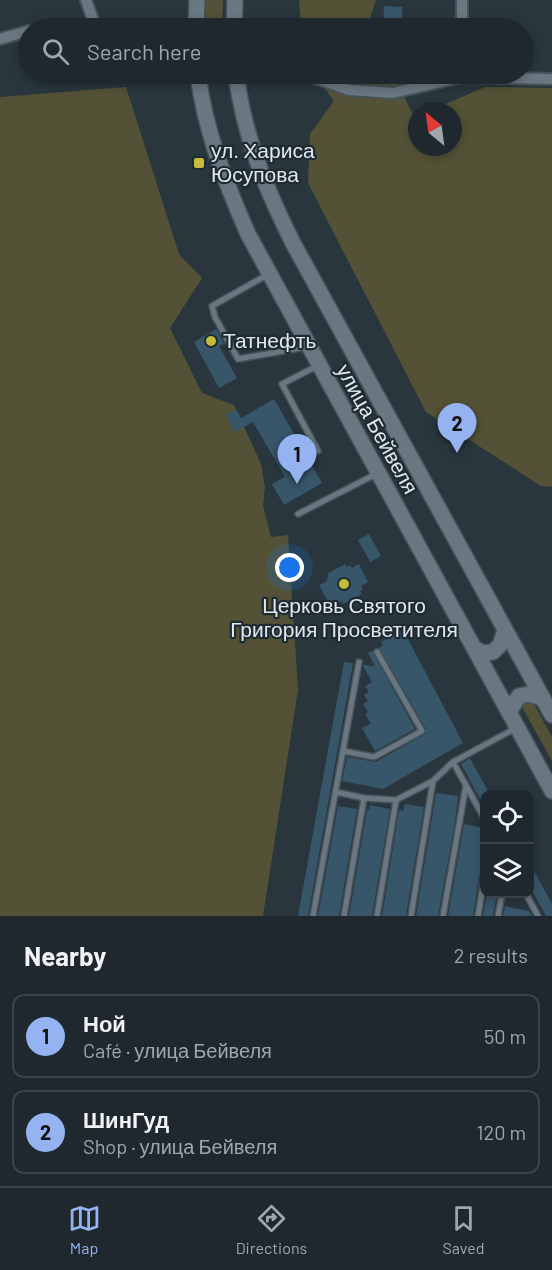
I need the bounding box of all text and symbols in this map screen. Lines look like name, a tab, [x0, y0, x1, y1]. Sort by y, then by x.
search box	[18, 18, 534, 84]
icon: search	[39, 35, 72, 68]
text: Search here	[87, 38, 201, 64]
north arrow	[408, 102, 462, 156]
place label: ул. Хариса Юсупова	[211, 137, 315, 186]
marker: ул. Хариса Юсупова	[192, 156, 206, 170]
place label: Татнефть	[223, 327, 316, 352]
marker: Татнефть	[204, 334, 218, 348]
street label: улица Бейвеля	[332, 359, 424, 498]
pin: 2	[438, 404, 476, 453]
pin: 1	[278, 434, 316, 484]
your location	[275, 553, 304, 582]
marker: Церковь Святого Григория Просветителя	[337, 577, 351, 591]
place label: Церковь Святого Григория Просветителя	[230, 592, 458, 641]
map controls	[480, 790, 534, 898]
button: locate	[480, 790, 534, 844]
button: layers	[480, 844, 534, 898]
text: Nearby	[24, 940, 106, 971]
text: 2 results	[454, 943, 528, 967]
text: Ной	[83, 1010, 126, 1036]
text: 1	[42, 1024, 49, 1048]
text: 50 m	[484, 1024, 526, 1048]
text: Café · улица Бейвеля	[83, 1038, 272, 1062]
text: ШинГуд	[83, 1106, 169, 1132]
text: 2	[40, 1120, 51, 1144]
text: 120 m	[476, 1120, 526, 1144]
text: Shop · улица Бейвеля	[83, 1134, 277, 1158]
tab: Map	[68, 1202, 101, 1257]
tab: Directions	[236, 1202, 307, 1257]
tab: Saved	[442, 1202, 484, 1257]

